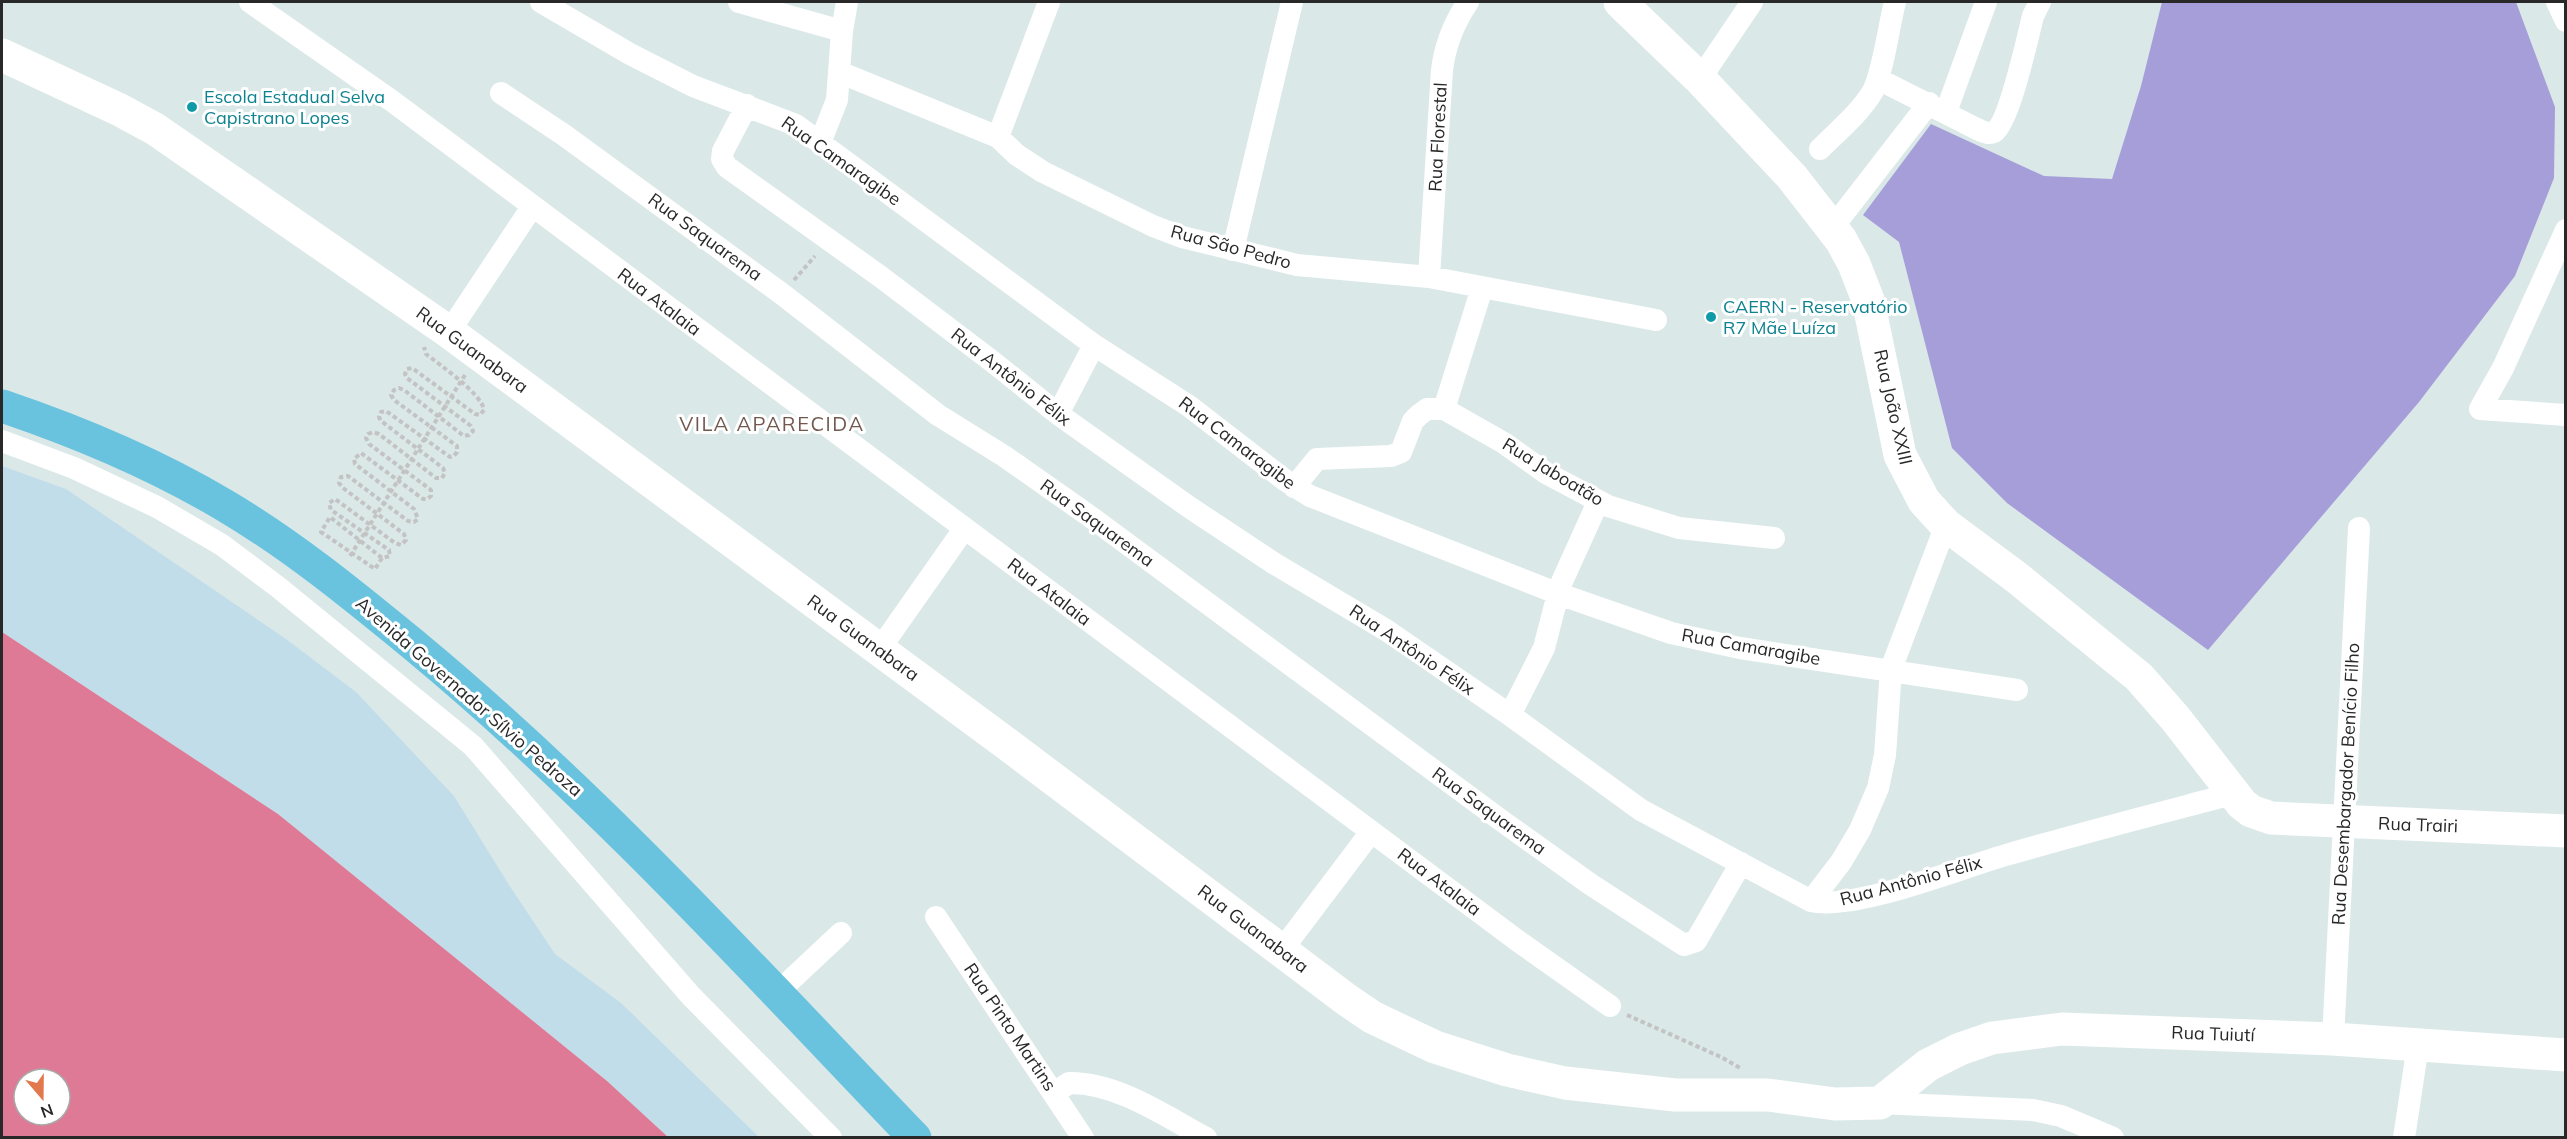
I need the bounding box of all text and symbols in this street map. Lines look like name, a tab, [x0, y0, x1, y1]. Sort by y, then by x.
street label: Rua Florestal	[1423, 82, 1452, 192]
place label: Escola Estadual Selva Capistrano Lopes	[204, 85, 385, 129]
marker: Escola Estadual Selva Capistrano Lopes	[185, 100, 199, 114]
street label: Rua Camaragibe	[777, 111, 906, 210]
street label: Rua Saquarema	[644, 188, 767, 286]
street label: Rua São Pedro	[1168, 219, 1294, 274]
street label: Rua Atalaia	[613, 263, 706, 340]
place label: CAERN - Reservatório R7 Mãe Luíza	[1723, 295, 1907, 339]
street label: Rua Guanabara	[412, 301, 533, 398]
marker: CAERN - Reservatório R7 Mãe Luíza	[1704, 310, 1718, 324]
street label: Rua Antônio Félix	[947, 323, 1076, 431]
street label: Rua João XXIII	[1869, 347, 1918, 467]
street label: Rua Camaragibe	[1174, 391, 1300, 494]
district label: VILA APARECIDA	[679, 411, 865, 436]
street label: Rua Jaboatão	[1498, 432, 1608, 511]
street label: Rua Saquarema	[1036, 474, 1159, 572]
street label: Rua Atalaia	[1003, 553, 1096, 630]
street label: Rua Guanabara	[803, 589, 924, 686]
street label: Avenida Governador Sílvio Pedroza	[351, 592, 587, 801]
street label: Rua Antônio Félix	[1345, 599, 1480, 700]
street label: Rua Camaragibe	[1680, 623, 1822, 670]
street label: Rua Desembargador Benício Filho	[2327, 642, 2364, 926]
street label: Rua Saquarema	[1428, 762, 1551, 860]
street label: Rua Trairi	[2378, 812, 2458, 837]
street label: Rua Atalaia	[1393, 843, 1486, 920]
street label: Rua Antônio Félix	[1837, 850, 1985, 911]
street label: Rua Guanabara	[1193, 879, 1313, 978]
street label: Rua Pinto Martins	[959, 958, 1062, 1095]
street label: Rua Tuiutí	[2171, 1021, 2257, 1047]
north arrow	[12, 1067, 72, 1127]
text: N	[38, 1100, 56, 1123]

